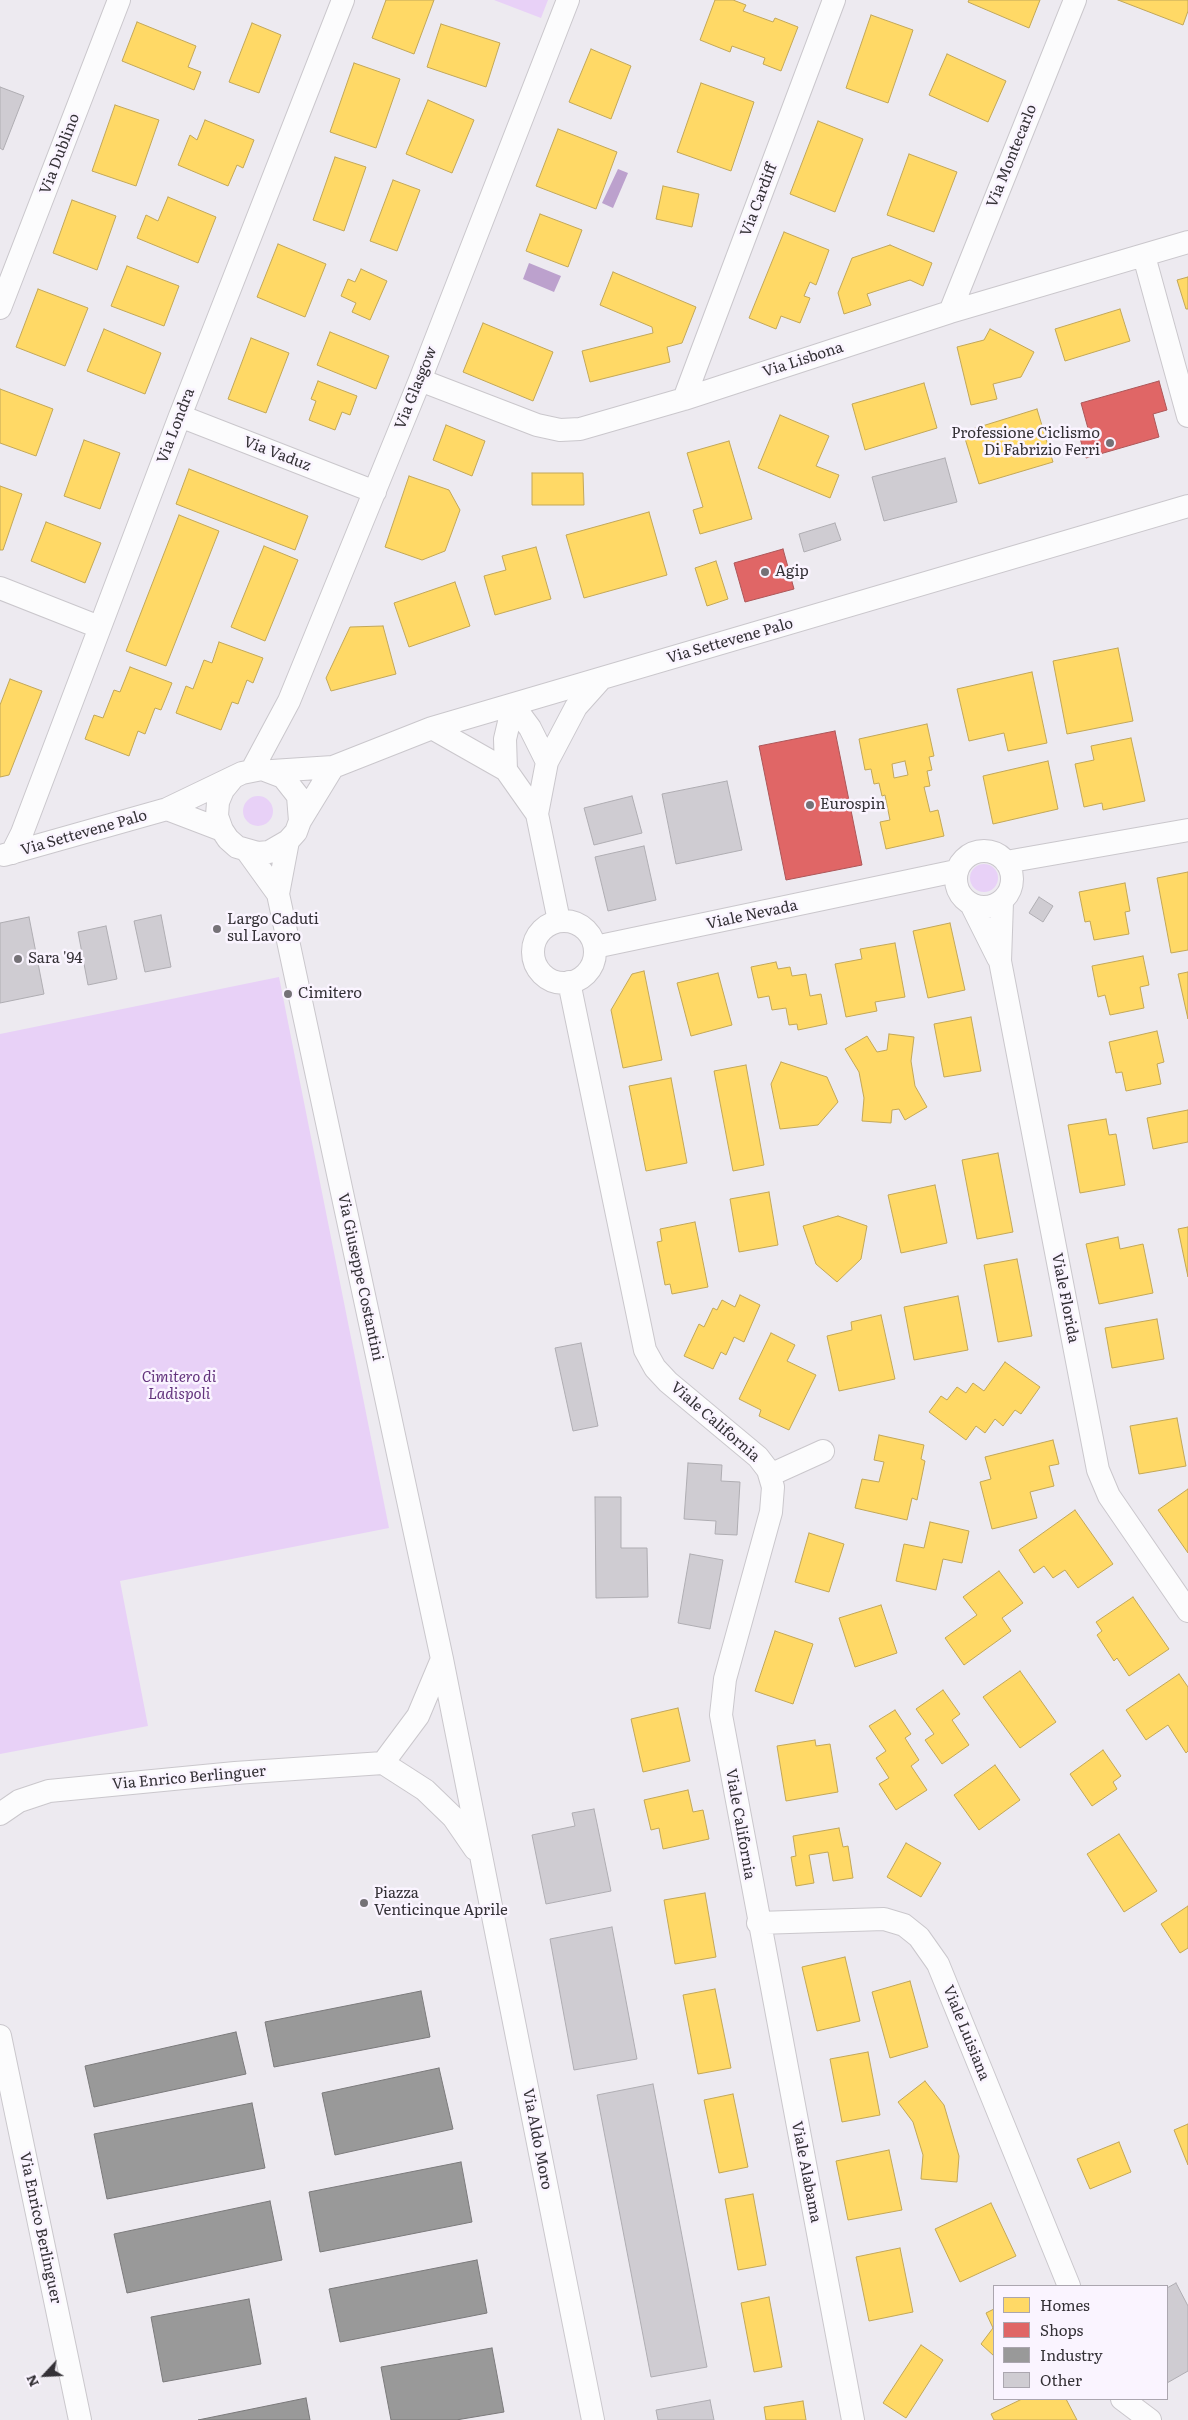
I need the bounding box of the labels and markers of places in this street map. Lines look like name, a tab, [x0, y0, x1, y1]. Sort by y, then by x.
place label: Professione Ciclismo Di Fabrizio Ferri	[951, 425, 1100, 460]
marker: Professione Ciclismo Di Fabrizio Ferri	[1104, 437, 1116, 449]
place label: Agip	[775, 563, 809, 581]
marker: Agip	[759, 566, 771, 578]
place label: Eurospin	[820, 796, 885, 814]
marker: Eurospin	[804, 799, 816, 811]
place label: Largo Caduti sul Lavoro	[227, 911, 319, 946]
marker: Largo Caduti sul Lavoro	[211, 923, 223, 935]
place label: Sara '94	[28, 950, 83, 968]
marker: Sara '94	[12, 953, 24, 965]
place label: Cimitero	[298, 985, 362, 1003]
marker: Cimitero	[282, 988, 294, 1000]
place label: Piazza Venticinque Aprile	[374, 1885, 508, 1920]
marker: Piazza Venticinque Aprile	[358, 1897, 370, 1909]

